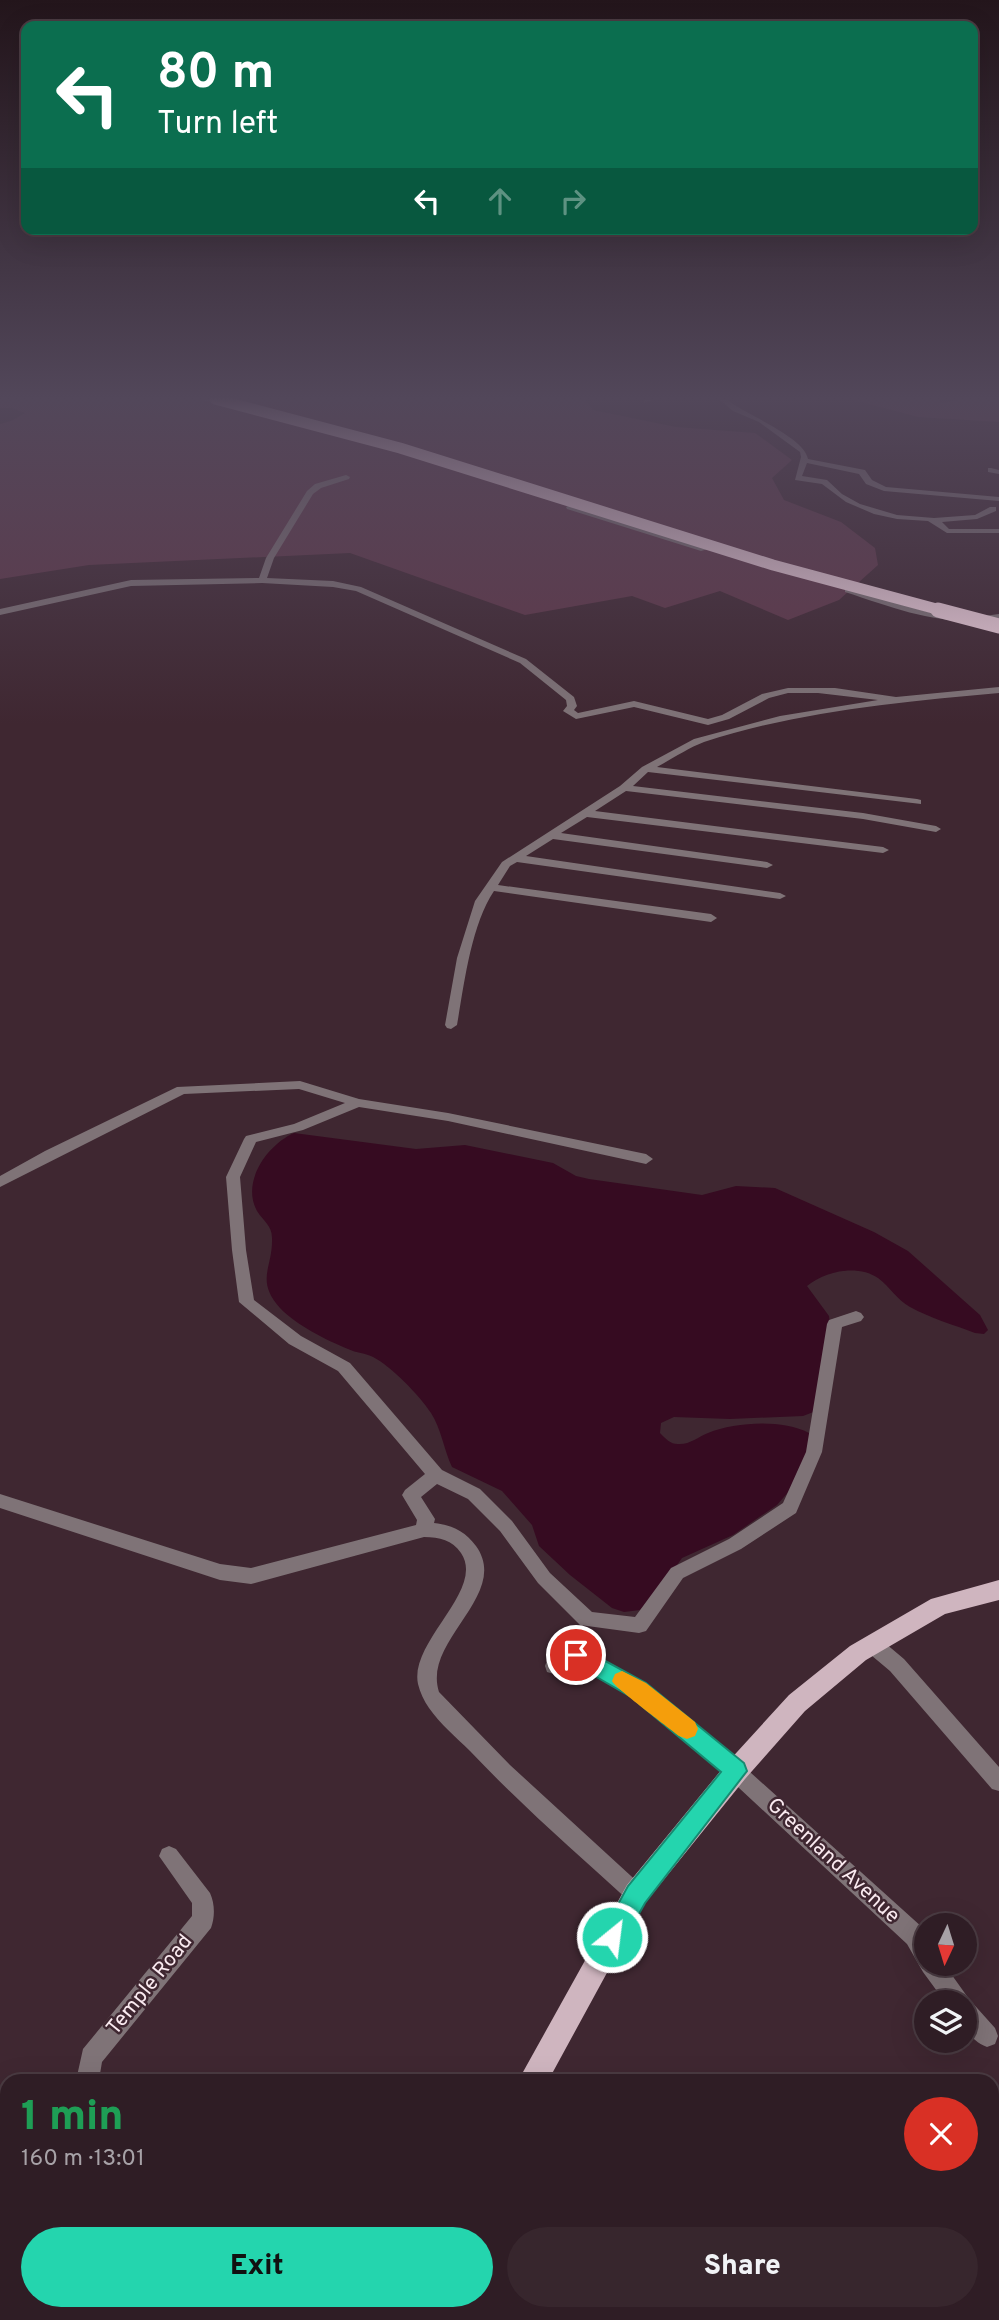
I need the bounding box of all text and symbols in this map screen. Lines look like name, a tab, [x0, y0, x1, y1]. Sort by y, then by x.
text: 80 m	[157, 44, 274, 106]
icon: left	[42, 49, 133, 140]
text: Turn left	[157, 105, 278, 145]
icon: left	[408, 182, 446, 220]
icon: ahead	[481, 182, 519, 220]
icon: right	[554, 182, 592, 220]
pin	[546, 1625, 606, 1685]
icon: arrive	[557, 1636, 595, 1674]
street label: Greenland Avenue	[761, 1792, 905, 1930]
position arrow	[575, 1900, 649, 1974]
north arrow	[914, 1913, 976, 1976]
map controls	[914, 1913, 977, 2053]
street label: Temple Road	[101, 1929, 199, 2041]
button: layers	[914, 1990, 977, 2053]
text: 1 min	[21, 2092, 124, 2145]
button: close	[904, 2097, 978, 2171]
text: 160 m · 13:01	[21, 2145, 145, 2174]
button: Exit	[21, 2227, 493, 2307]
button: Share	[507, 2227, 978, 2307]

